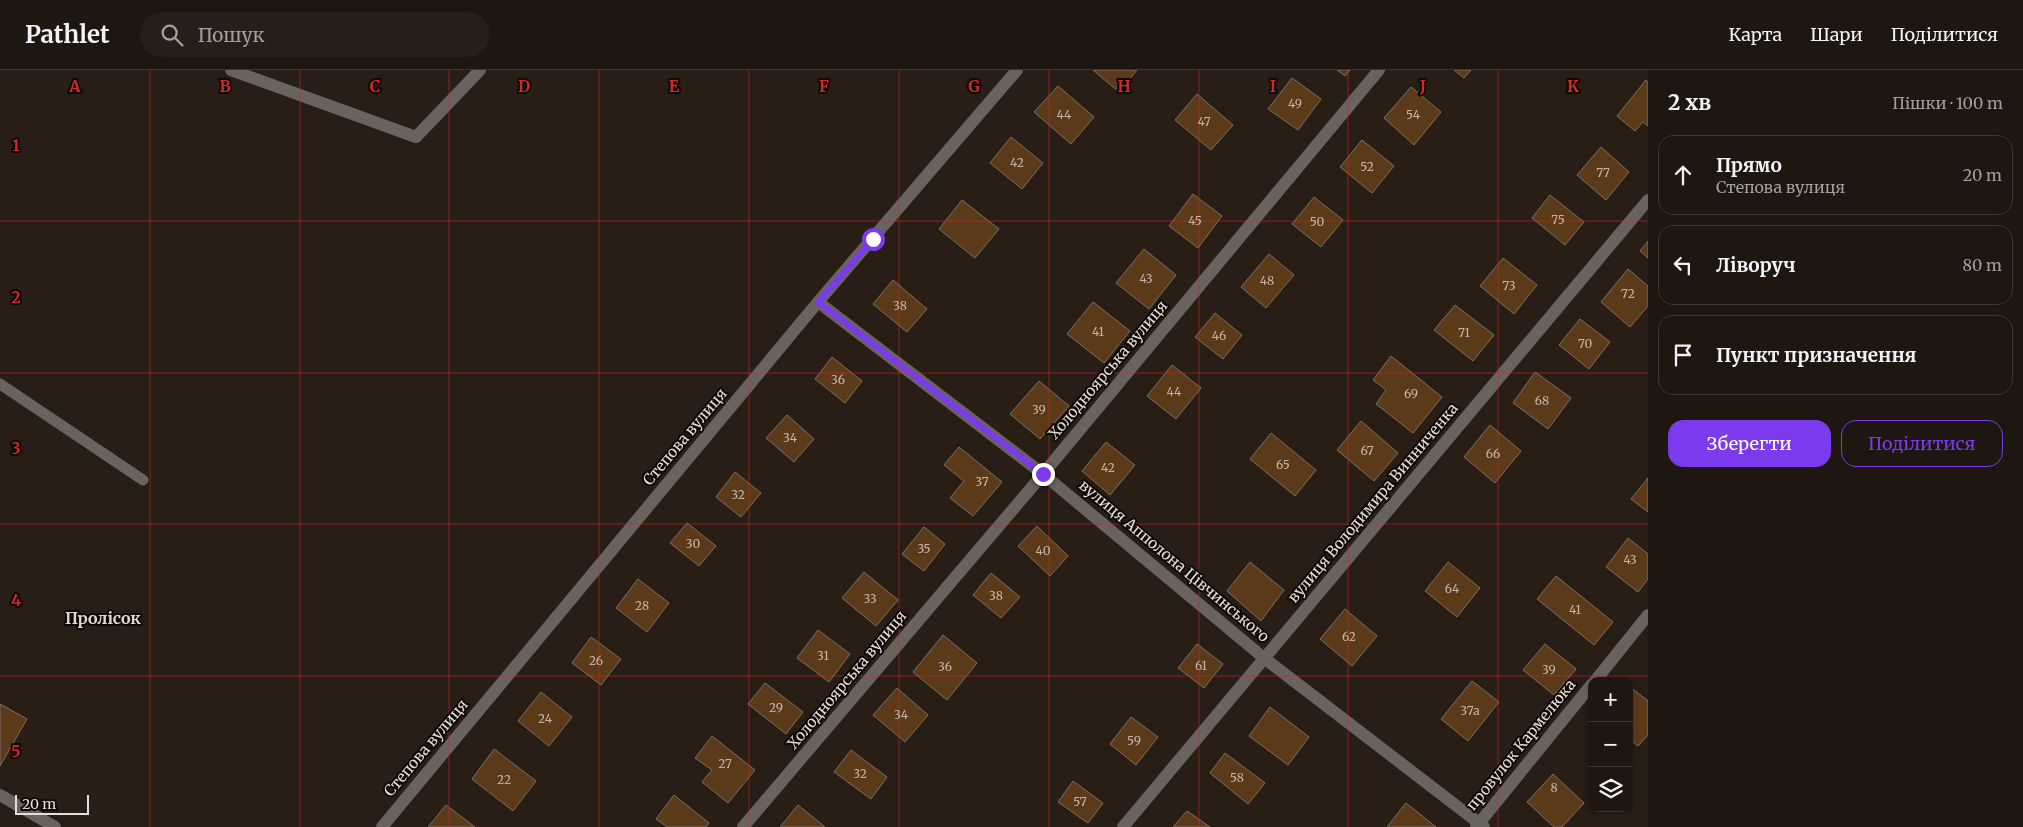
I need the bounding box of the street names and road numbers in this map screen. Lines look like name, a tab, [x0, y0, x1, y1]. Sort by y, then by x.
street label: Холодноярська вулиця	[1044, 296, 1171, 443]
street label: Степова вулиця	[638, 384, 731, 489]
street label: вулиця Володимира Винниченка	[1283, 399, 1462, 606]
street label: вулиця Апполона Цівчинського	[1075, 475, 1273, 646]
street label: Холодноярська вулиця	[783, 606, 910, 753]
street label: провулок Кармелюка	[1462, 675, 1579, 814]
street label: Степова вулиця	[379, 695, 472, 800]

